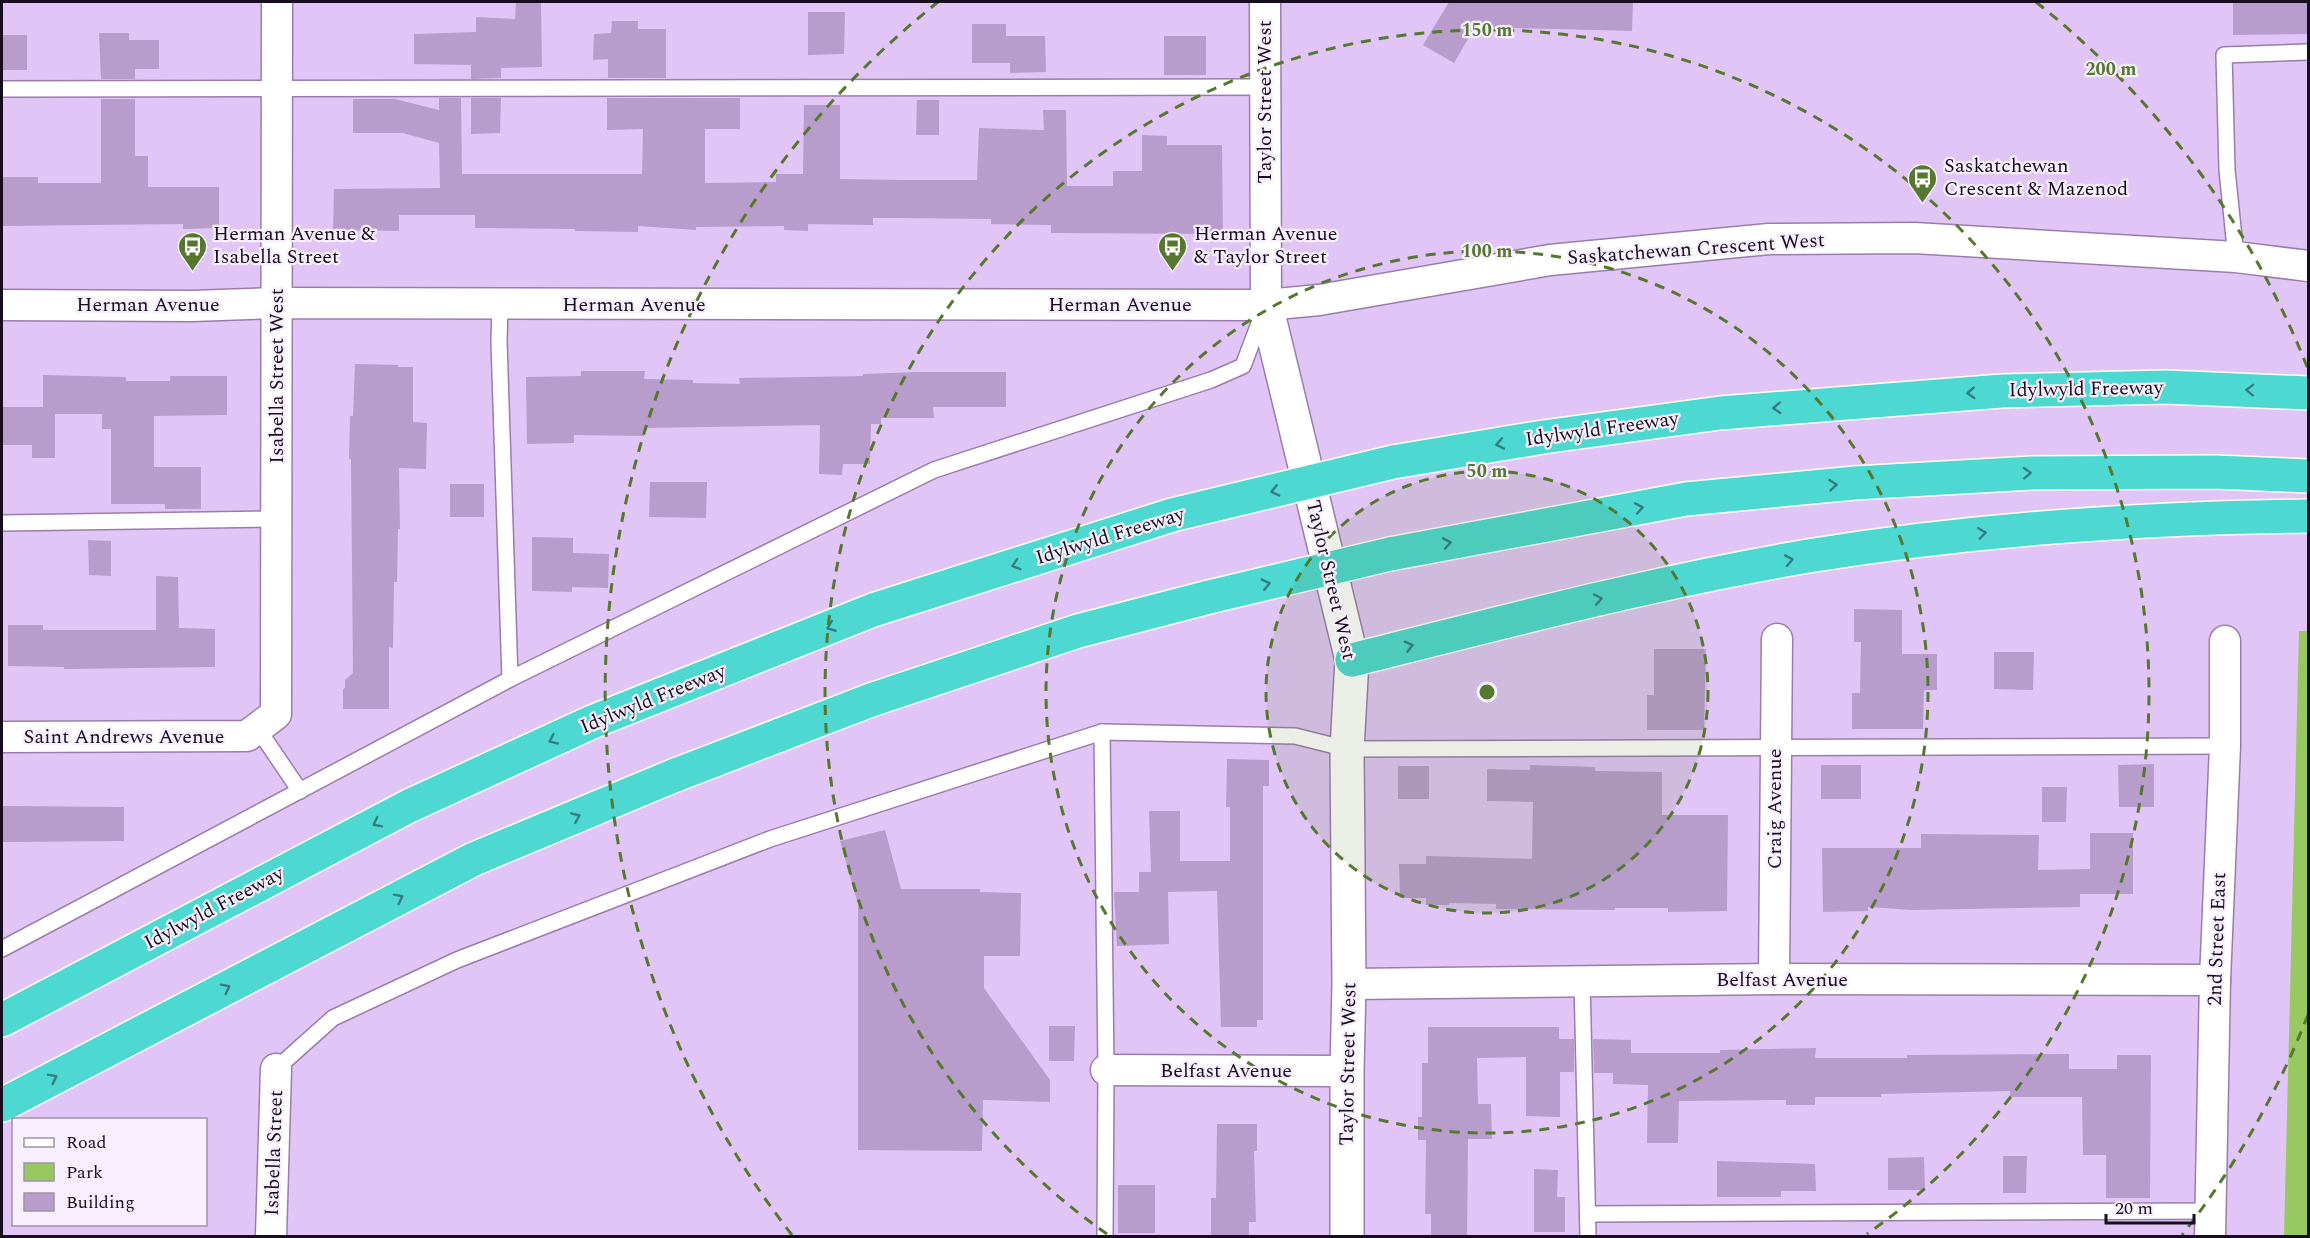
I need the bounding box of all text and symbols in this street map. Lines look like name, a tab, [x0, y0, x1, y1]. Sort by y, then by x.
text: 150 m	[1461, 17, 1513, 44]
street label: Taylor Street West	[1250, 20, 1280, 184]
text: 200 m	[2085, 56, 2137, 83]
place label: Saskatchewan Crescent & Mazenod	[1944, 151, 2128, 204]
bus stop icon: Saskatchewan Crescent & Mazenod	[1907, 162, 1939, 204]
place label: Herman Avenue & Isabella Street	[213, 219, 375, 272]
place label: Herman Avenue & Taylor Street	[1194, 219, 1337, 272]
street label: Saskatchewan Crescent West	[1566, 225, 1826, 273]
bus stop icon: Herman Avenue & Isabella Street	[176, 230, 208, 272]
bus stop icon: Herman Avenue & Taylor Street	[1157, 230, 1189, 272]
text: 100 m	[1461, 238, 1513, 265]
street label: Isabella Street West	[262, 288, 292, 464]
street label: Herman Avenue	[76, 290, 220, 320]
street label: Herman Avenue	[562, 290, 706, 320]
street label: Herman Avenue	[1048, 290, 1192, 320]
street label: Idylwyld Freeway	[2008, 373, 2165, 405]
one-way arrow	[2246, 384, 2255, 397]
one-way arrow	[1967, 386, 1976, 399]
one-way arrow	[1772, 401, 1781, 414]
street label: Idylwyld Freeway	[1523, 403, 1682, 455]
one-way arrow	[1496, 438, 1505, 450]
text: 50 m	[1467, 458, 1507, 485]
one-way arrow	[2023, 467, 2032, 480]
one-way arrow	[1828, 479, 1837, 492]
one-way arrow	[1270, 483, 1280, 496]
street label: Taylor Street West	[1298, 497, 1364, 663]
street label: Idylwyld Freeway	[1032, 499, 1190, 573]
one-way arrow	[1634, 502, 1644, 515]
one-way arrow	[1978, 528, 1987, 540]
one-way arrow	[1442, 537, 1452, 550]
one-way arrow	[1784, 554, 1794, 567]
one-way arrow	[1011, 558, 1022, 570]
one-way arrow	[1261, 578, 1271, 591]
one-way arrow	[1593, 593, 1603, 606]
one-way arrow	[827, 620, 838, 632]
one-way arrow	[1404, 640, 1414, 653]
street label: Idylwyld Freeway	[576, 656, 732, 742]
centre of rings	[1477, 682, 1497, 702]
street label: Saint Andrews Avenue	[24, 722, 224, 752]
one-way arrow	[549, 733, 560, 745]
street label: Craig Avenue	[1760, 749, 1790, 869]
one-way arrow	[570, 812, 581, 824]
one-way arrow	[373, 816, 383, 827]
street label: Idylwyld Freeway	[139, 858, 290, 958]
street label: 2nd Street East	[2200, 872, 2234, 1006]
one-way arrow	[393, 894, 404, 905]
street label: Belfast Avenue	[1716, 965, 1848, 995]
street label: Taylor Street West	[1332, 982, 1364, 1146]
one-way arrow	[220, 984, 231, 995]
street label: Belfast Avenue	[1160, 1056, 1292, 1086]
one-way arrow	[47, 1074, 58, 1085]
street label: Isabella Street	[257, 1089, 291, 1217]
legend	[12, 1118, 207, 1226]
text: Road	[66, 1129, 107, 1156]
text: Park	[66, 1159, 103, 1186]
scale bar	[2106, 1187, 2194, 1225]
text: Building	[66, 1189, 135, 1216]
text: 20 m	[2115, 1195, 2153, 1222]

